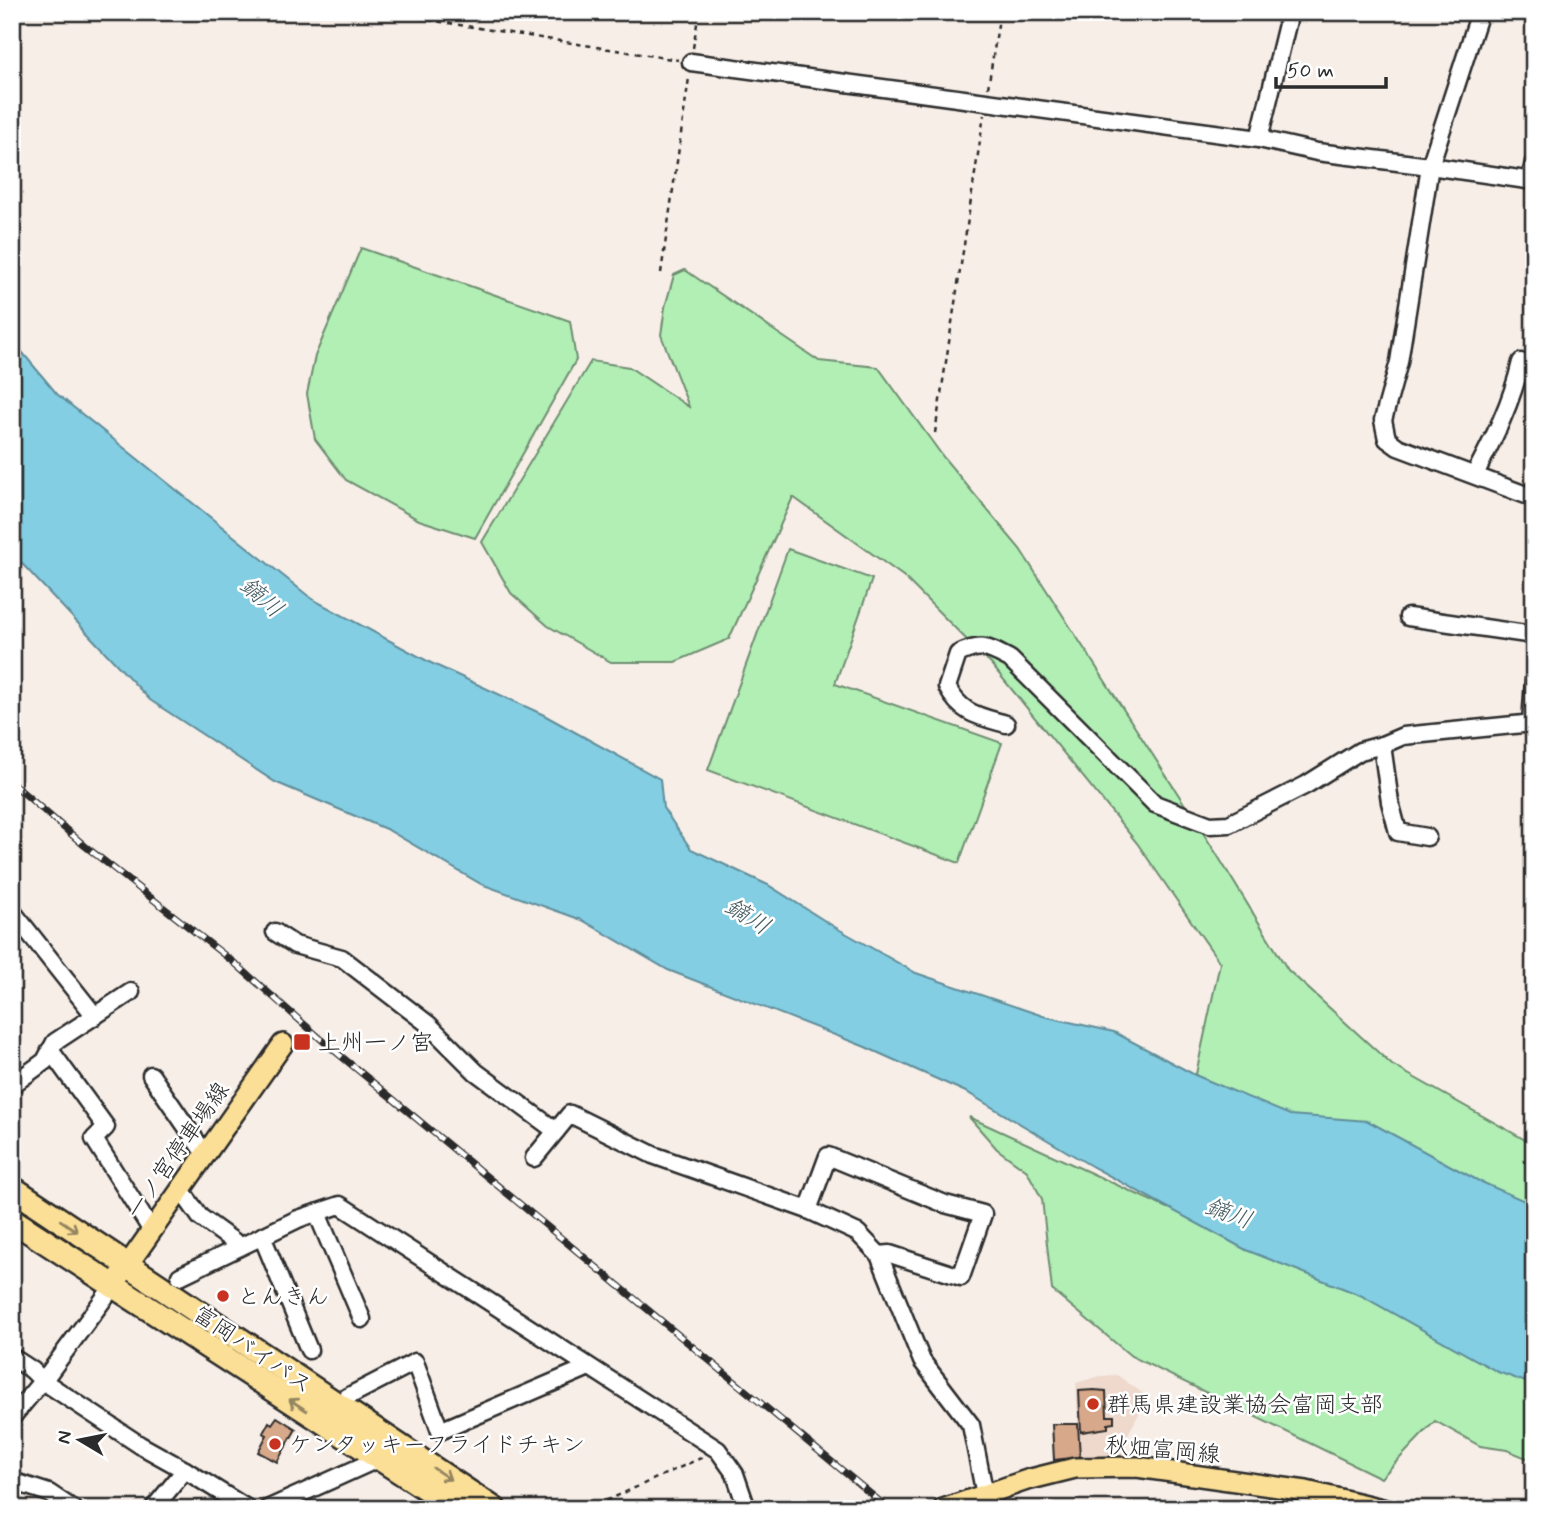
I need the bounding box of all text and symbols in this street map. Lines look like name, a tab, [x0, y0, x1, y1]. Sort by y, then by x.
scale bar	[1276, 46, 1387, 90]
text: 50 m	[1287, 57, 1334, 85]
water label: 鏑川	[233, 571, 289, 626]
water label: 鏑川	[719, 891, 776, 943]
place label: 上州一ノ宮	[318, 1029, 433, 1059]
marker: 上州一ノ宮	[292, 1032, 312, 1052]
street label: 一ノ宮停車場線	[120, 1077, 237, 1226]
water label: 鏑川	[1201, 1192, 1256, 1237]
one-way arrow	[59, 1219, 78, 1233]
place label: とんきん	[237, 1283, 329, 1313]
marker: とんきん	[215, 1288, 231, 1304]
street label: 富岡バイパス	[186, 1300, 317, 1402]
place label: 群馬県建設業協会富岡支部	[1107, 1391, 1383, 1421]
marker: 群馬県建設業協会富岡支部	[1085, 1396, 1101, 1412]
one-way arrow	[289, 1398, 309, 1412]
north arrow	[46, 1406, 116, 1476]
text: N	[51, 1429, 78, 1446]
place label: ケンタッキーフライドチキン	[289, 1431, 585, 1461]
street label: 秋畑富岡線	[1104, 1431, 1221, 1471]
marker: ケンタッキーフライドチキン	[267, 1436, 283, 1452]
one-way arrow	[432, 1467, 451, 1481]

